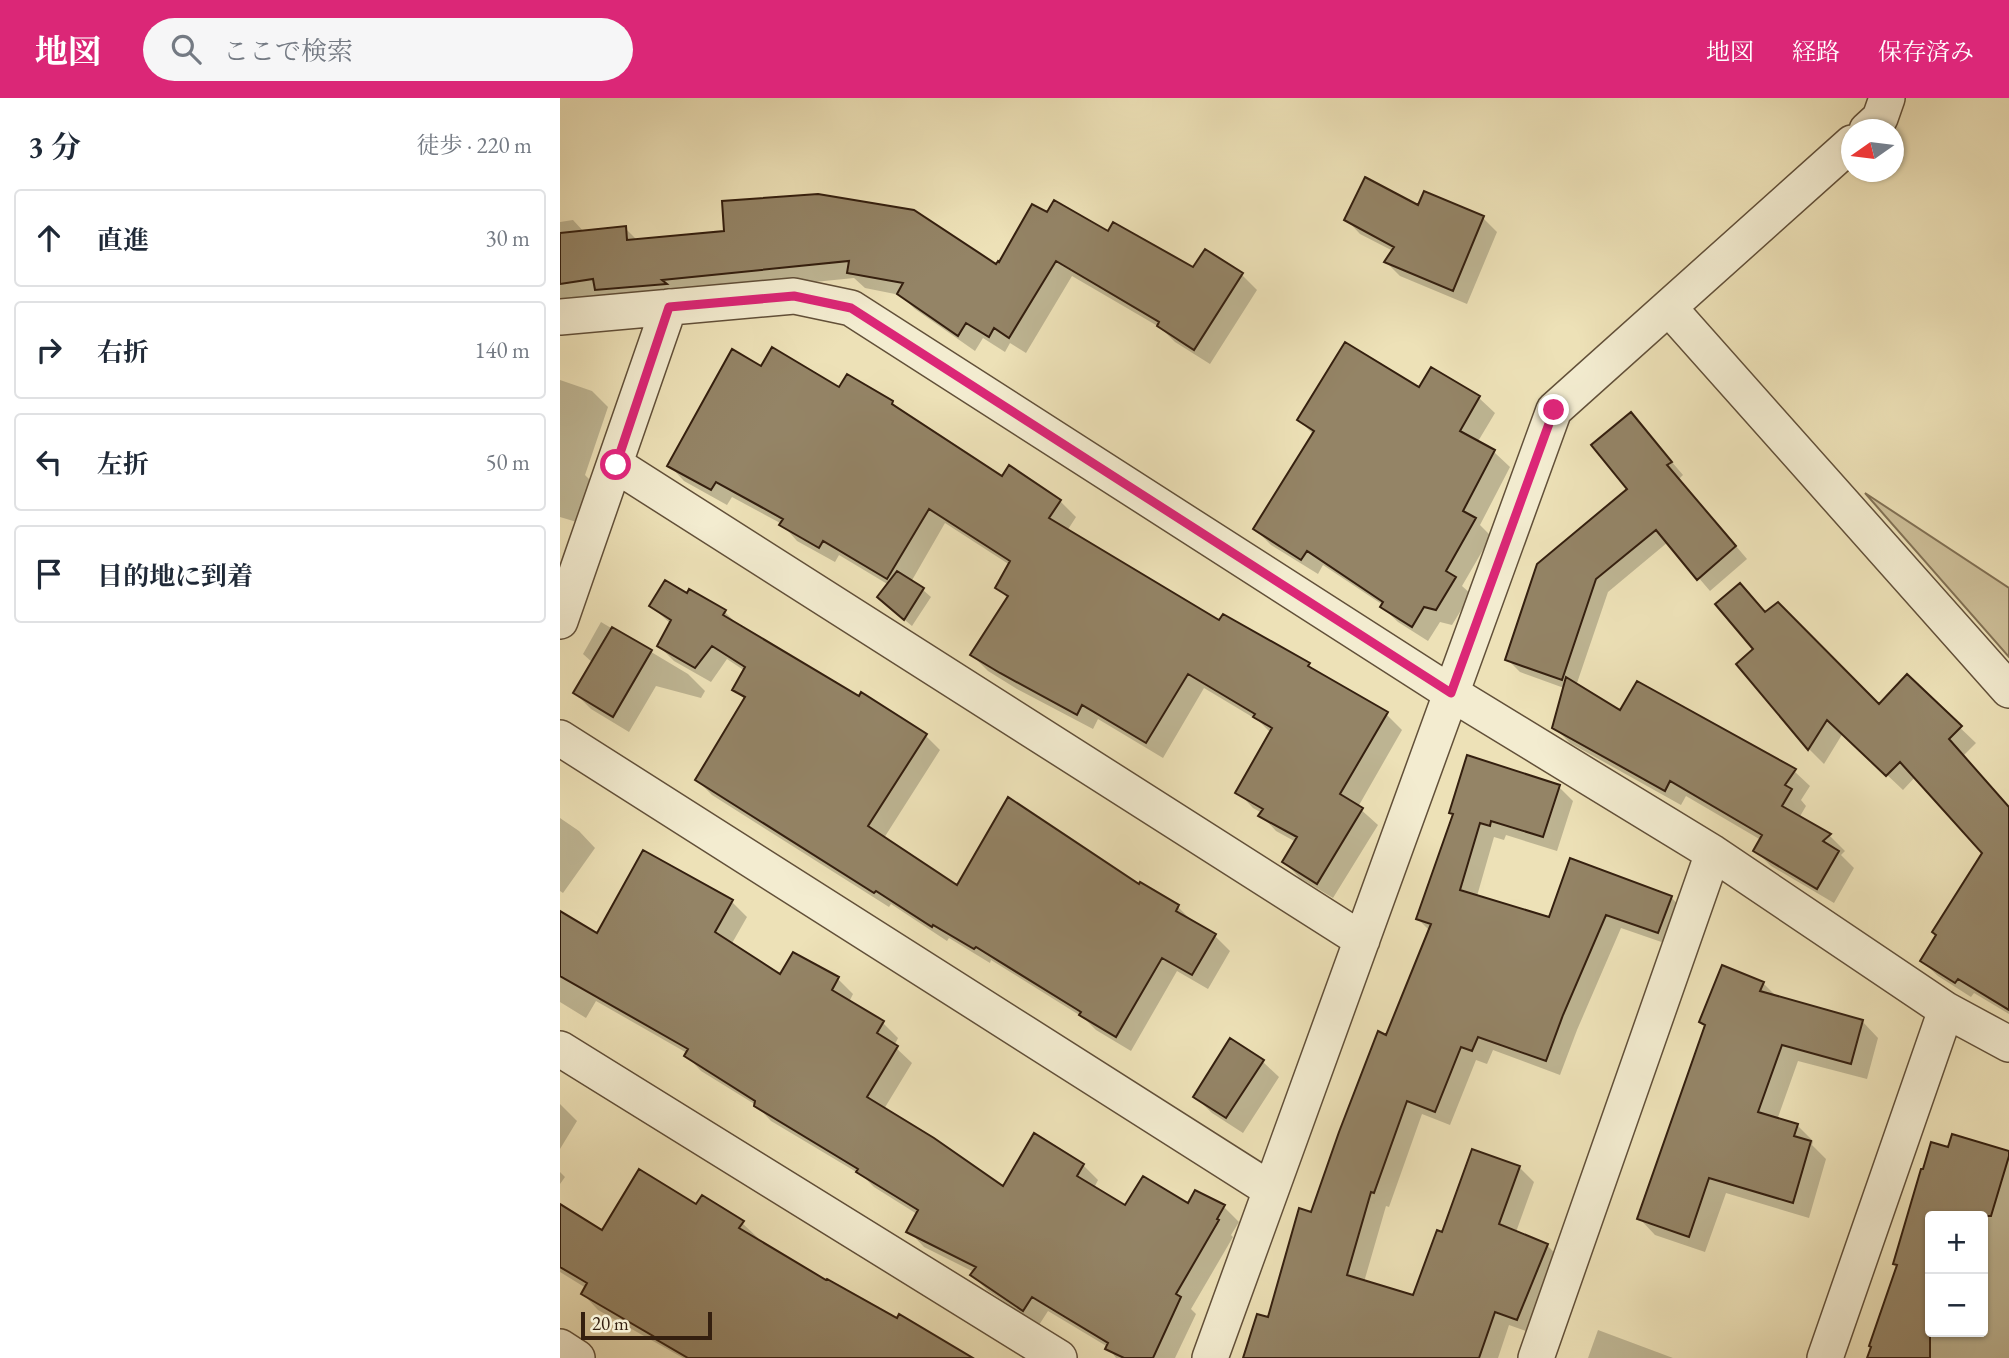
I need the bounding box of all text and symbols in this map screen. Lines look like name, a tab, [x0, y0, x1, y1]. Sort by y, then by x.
search box	[143, 18, 633, 81]
text: 地図	[35, 30, 101, 73]
icon: search	[167, 30, 205, 68]
text: ここで検索	[223, 34, 353, 68]
text: 地図	[1706, 36, 1754, 67]
text: 経路	[1792, 36, 1840, 67]
text: 保存済み	[1878, 36, 1974, 67]
north arrow	[1841, 119, 1904, 182]
text: 3 分	[28, 127, 81, 166]
text: 徒歩 · 220 m	[417, 130, 532, 160]
icon: ahead	[30, 219, 68, 257]
text: 直進	[97, 223, 149, 257]
text: 30 m	[485, 223, 530, 253]
icon: right	[30, 331, 68, 369]
text: 右折	[97, 335, 149, 369]
text: 140 m	[474, 335, 530, 365]
route end	[1538, 394, 1569, 425]
icon: left	[30, 443, 68, 481]
text: 左折	[97, 447, 149, 481]
text: 50 m	[485, 447, 530, 477]
route start	[600, 449, 631, 480]
icon: arrive	[30, 555, 68, 593]
text: 目的地に到着	[97, 559, 253, 593]
map controls	[1925, 1211, 1988, 1337]
button: +	[1925, 1211, 1988, 1274]
button: −	[1925, 1274, 1988, 1337]
scale bar	[581, 1309, 712, 1341]
text: 20 m	[592, 1311, 629, 1336]

